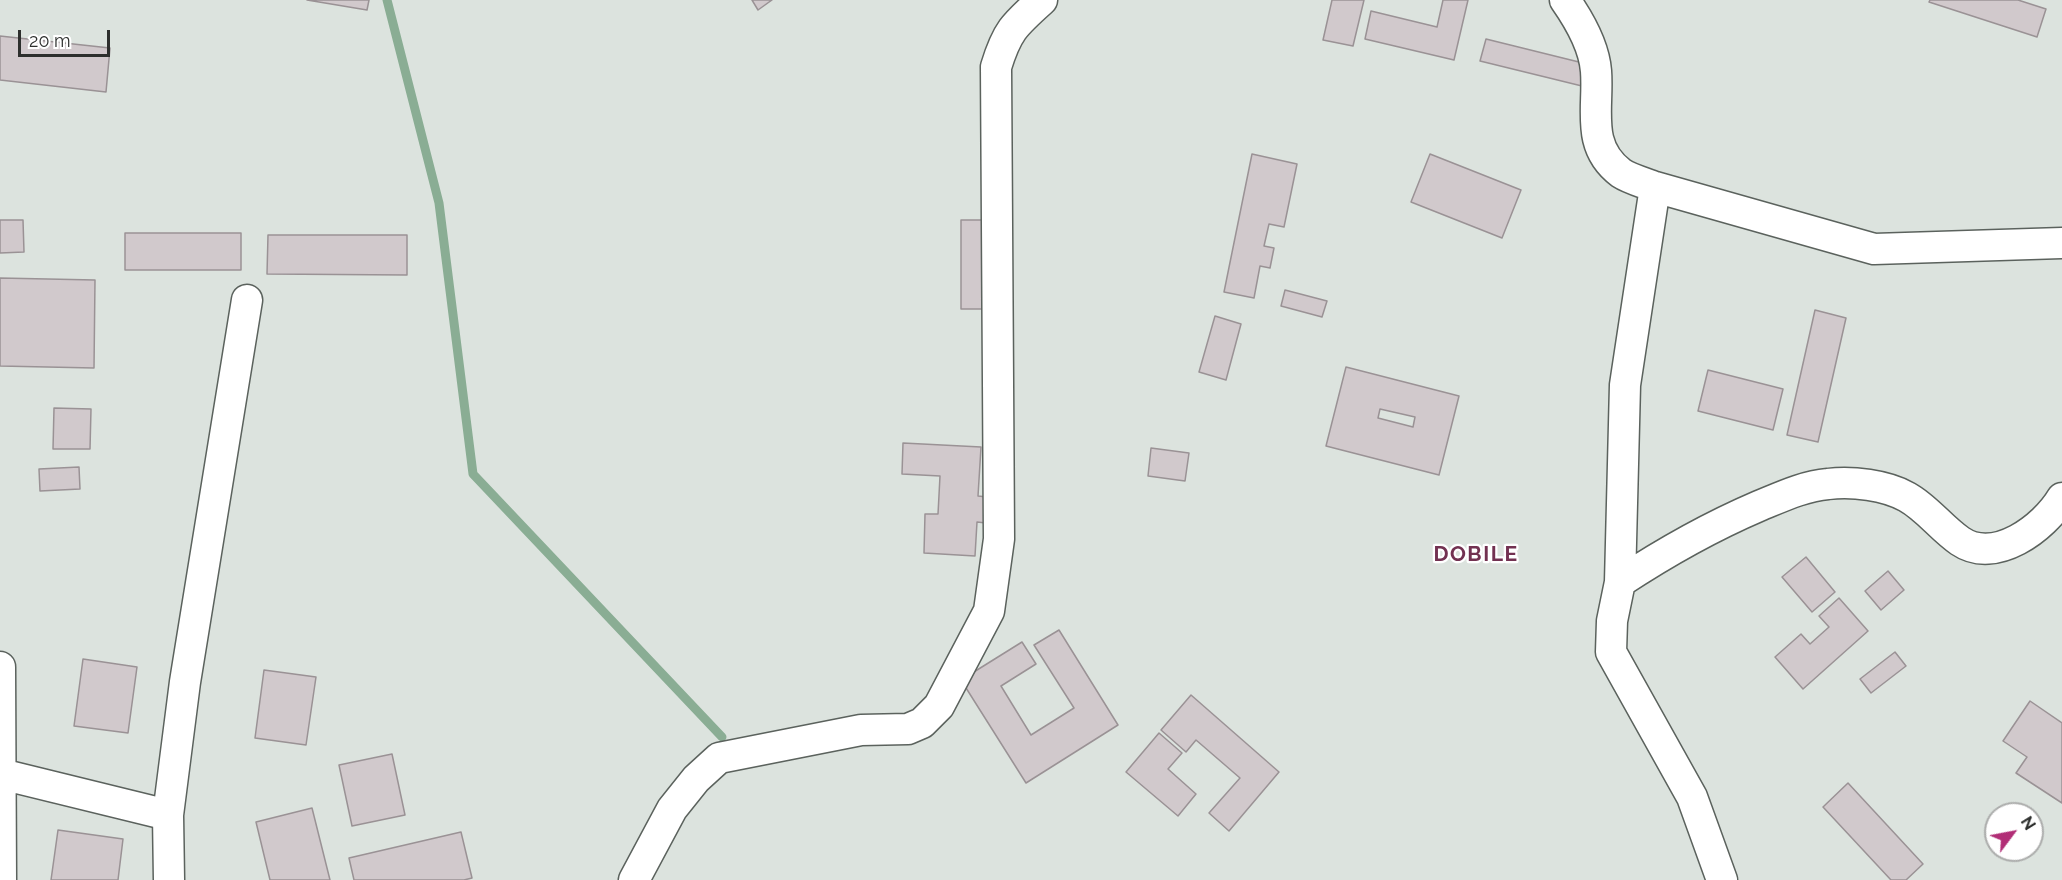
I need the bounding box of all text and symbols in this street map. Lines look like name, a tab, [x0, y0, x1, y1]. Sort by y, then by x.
scale bar	[21, 18, 112, 56]
text: 20 m	[29, 30, 71, 51]
district label: DOBILE	[1433, 542, 1519, 568]
north arrow	[1984, 802, 2044, 862]
text: N	[2017, 813, 2039, 833]

